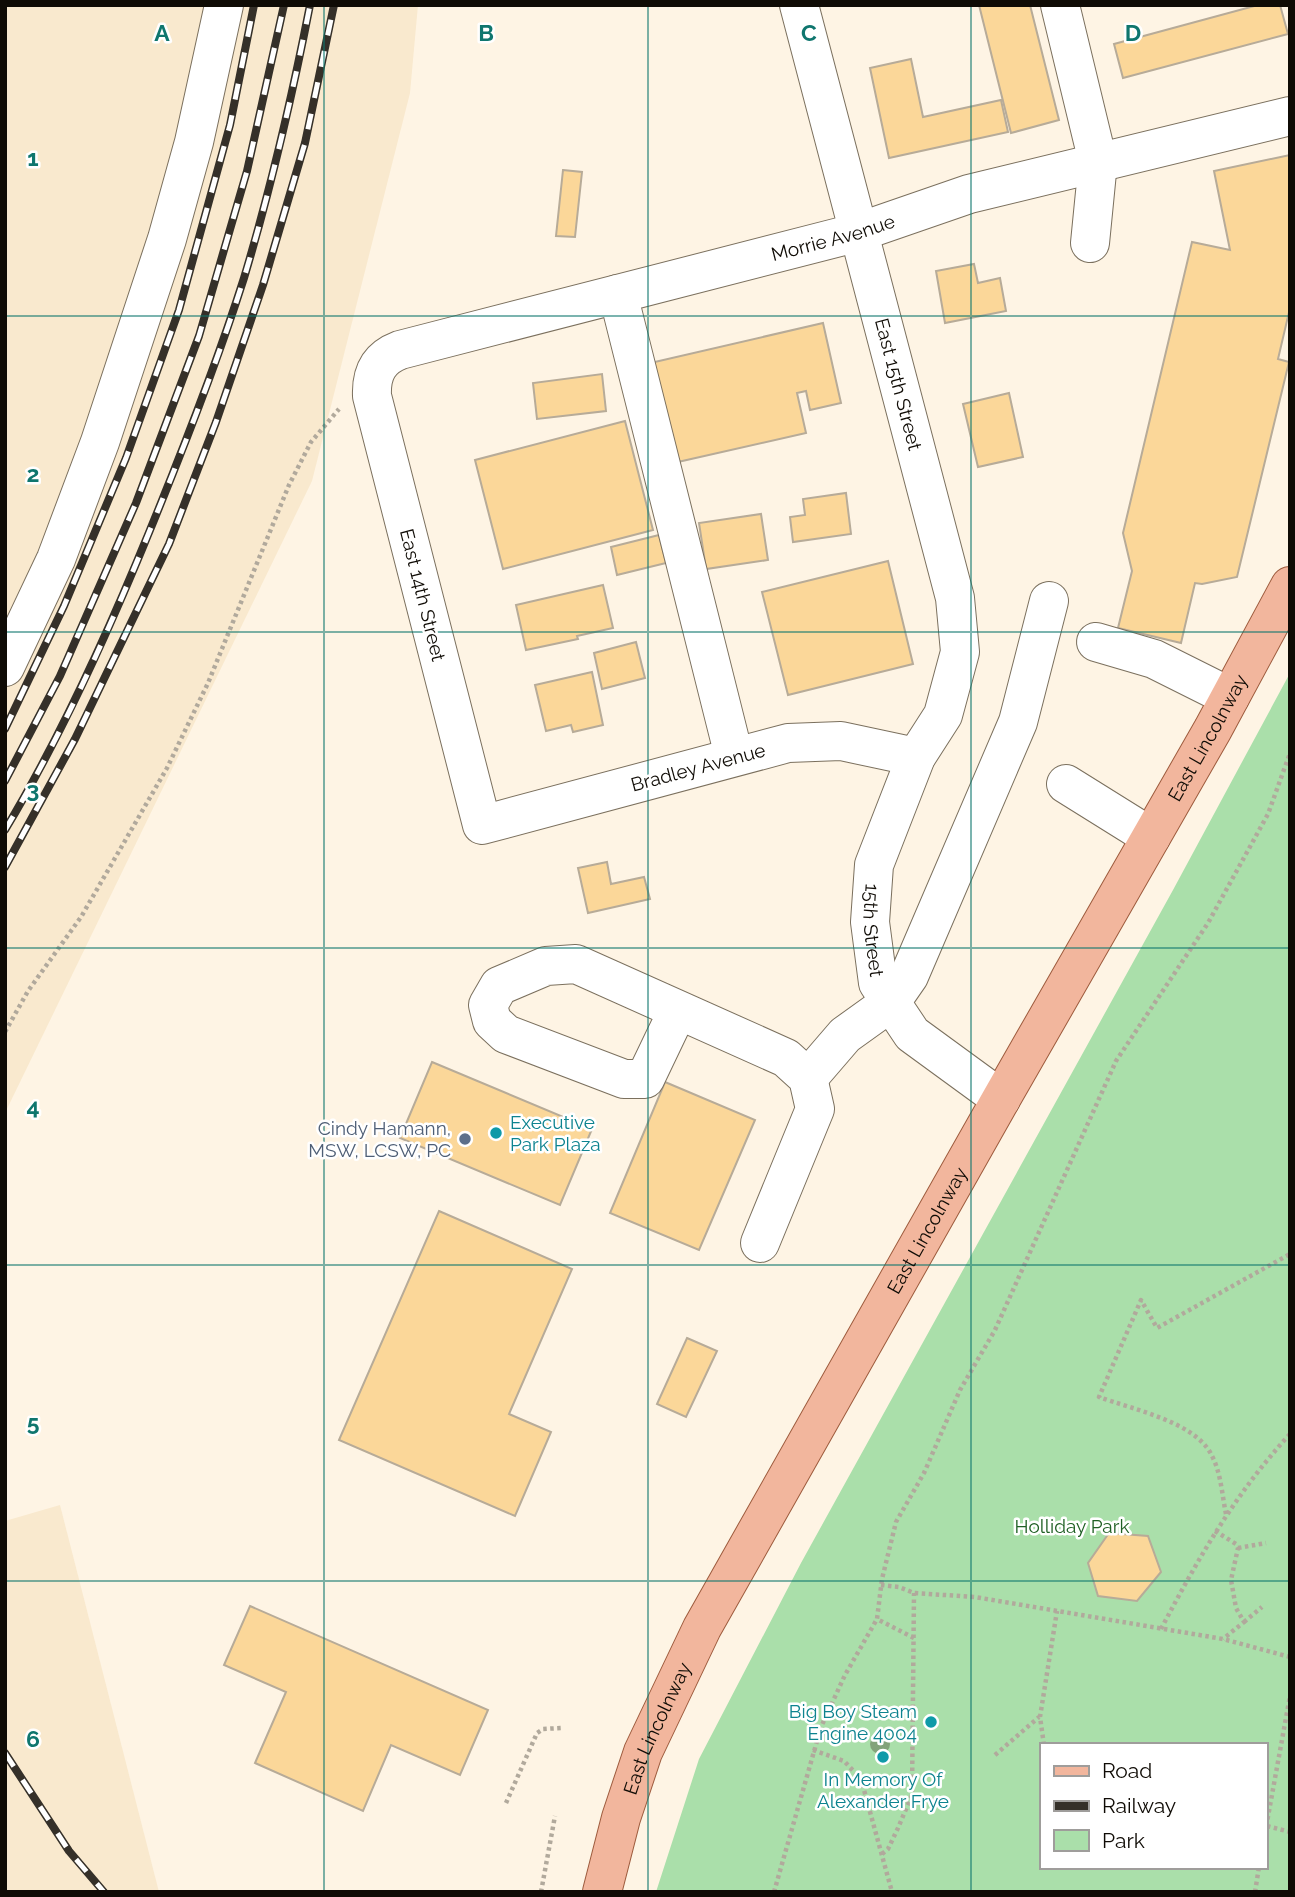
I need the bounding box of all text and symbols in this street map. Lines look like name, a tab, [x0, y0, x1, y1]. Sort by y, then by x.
text: A	[154, 19, 170, 46]
text: B	[478, 19, 494, 46]
text: C	[801, 19, 817, 46]
text: D	[1125, 19, 1141, 46]
text: 1	[27, 144, 39, 171]
street label: Morrie Avenue	[769, 210, 898, 265]
street label: East 15th Street	[871, 316, 927, 453]
text: 2	[27, 460, 39, 487]
street label: East 14th Street	[396, 526, 450, 664]
street label: East Lincolnway	[1163, 670, 1251, 805]
street label: Bradley Avenue	[628, 738, 768, 796]
text: 3	[27, 776, 39, 803]
street label: 15th Street	[859, 883, 888, 979]
text: 4	[26, 1093, 40, 1120]
place label: Executive Park Plaza	[510, 1111, 601, 1155]
place label: Cindy Hamann, MSW, LCSW, PC	[308, 1117, 451, 1161]
marker: Executive Park Plaza	[488, 1125, 504, 1141]
marker: Cindy Hamann, MSW, LCSW, PC	[457, 1131, 473, 1147]
street label: East Lincolnway	[882, 1163, 971, 1298]
text: 5	[27, 1409, 40, 1436]
park label: Holliday Park	[1015, 1515, 1129, 1537]
street label: East Lincolnway	[619, 1659, 695, 1797]
place label: Big Boy Steam Engine 4004	[789, 1700, 917, 1744]
marker: Big Boy Steam Engine 4004	[923, 1714, 939, 1730]
text: 6	[26, 1725, 40, 1752]
legend	[1040, 1743, 1267, 1869]
marker: In Memory Of Alexander Frye	[875, 1749, 891, 1765]
text: Road	[1102, 1758, 1152, 1783]
place label: In Memory Of Alexander Frye	[817, 1768, 949, 1812]
text: Railway	[1102, 1793, 1176, 1818]
text: Park	[1102, 1828, 1145, 1853]

